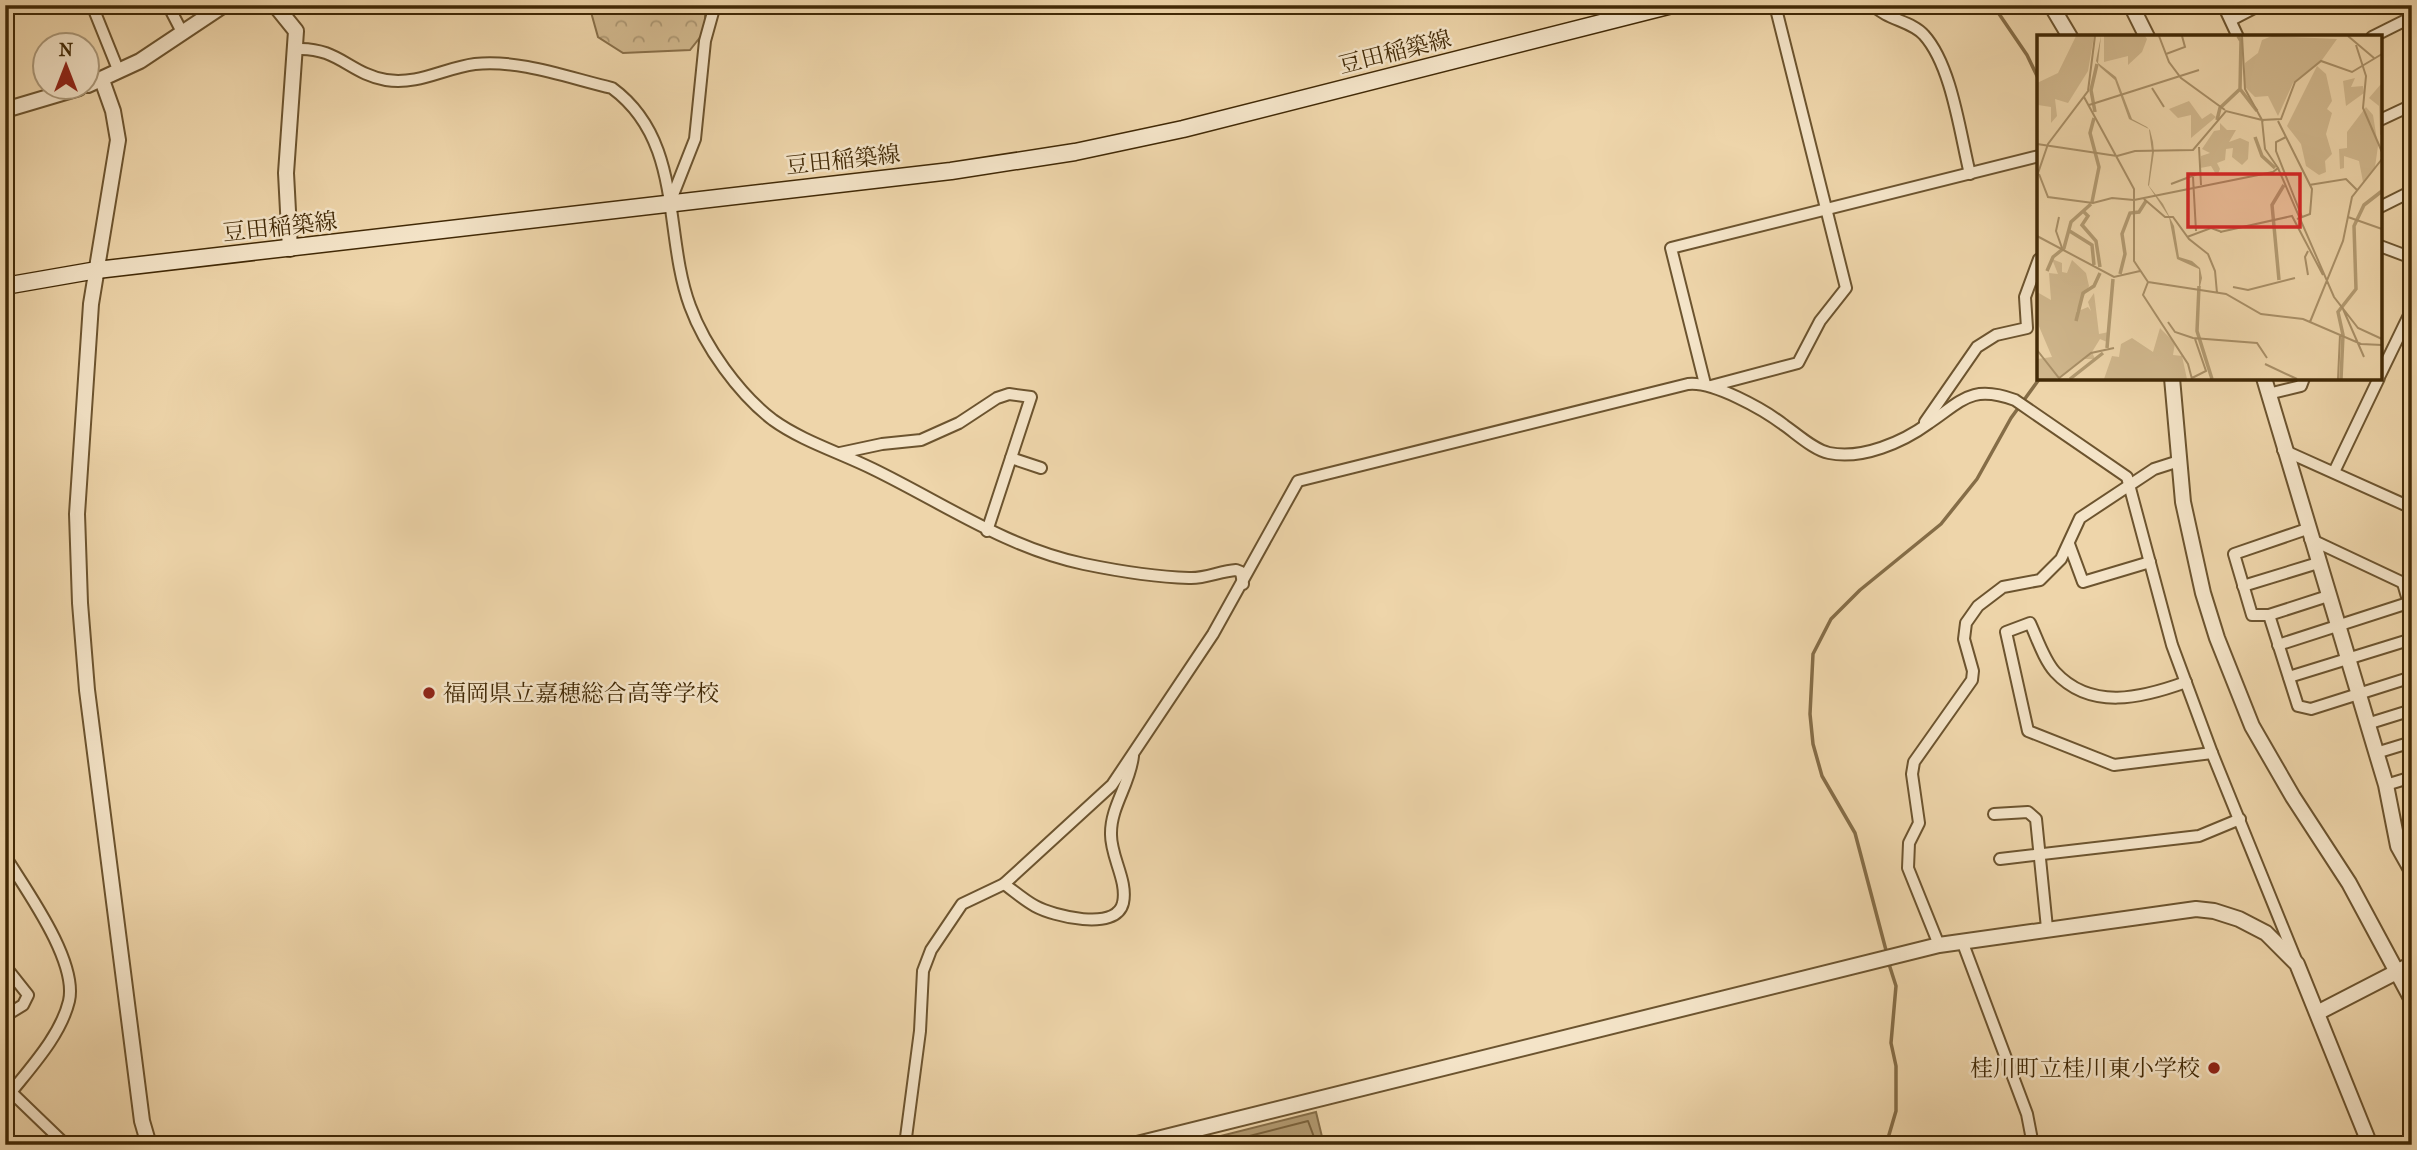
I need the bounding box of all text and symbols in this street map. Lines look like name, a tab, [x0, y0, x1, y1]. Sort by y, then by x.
street label: 豆田稲築線	[1336, 25, 1454, 79]
north arrow	[32, 32, 102, 102]
inset map	[2037, 35, 2382, 380]
text: N	[59, 39, 74, 61]
street label: 豆田稲築線	[784, 141, 902, 179]
street label: 豆田稲築線	[221, 208, 339, 246]
place label: 福岡県立嘉穂総合高等学校	[443, 680, 719, 707]
marker: 福岡県立嘉穂総合高等学校	[421, 685, 437, 701]
place label: 桂川町立桂川東小学校	[1970, 1055, 2200, 1082]
marker: 桂川町立桂川東小学校	[2206, 1060, 2222, 1076]

